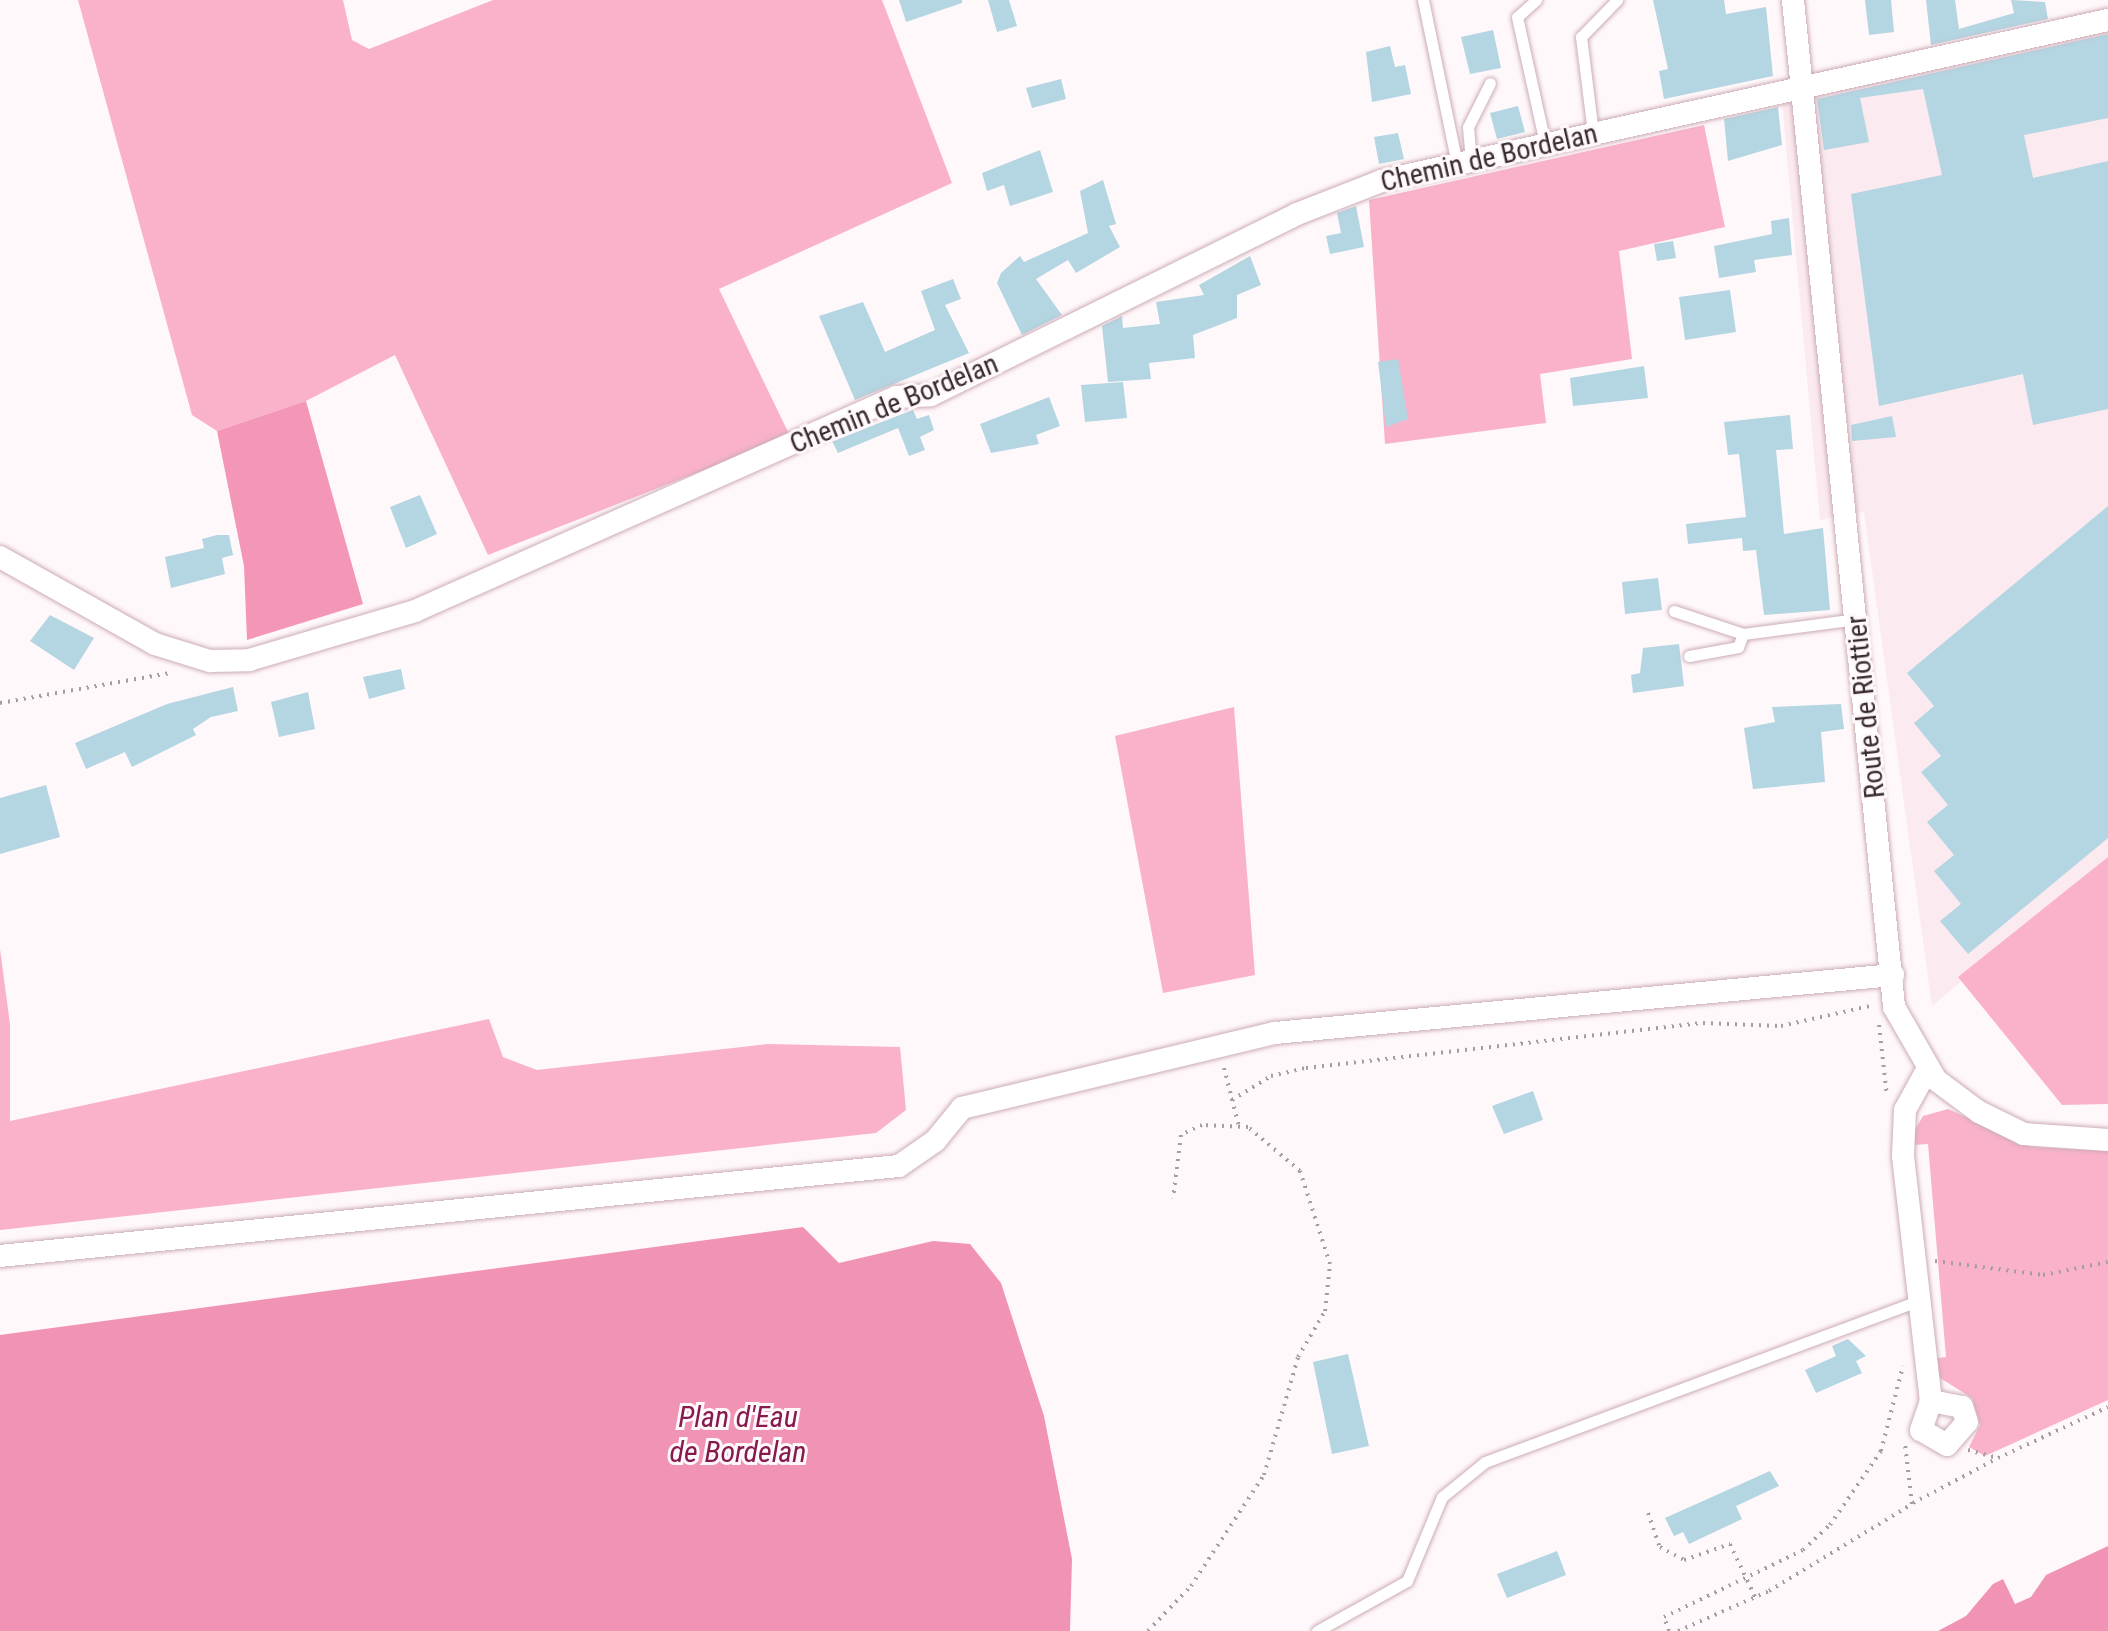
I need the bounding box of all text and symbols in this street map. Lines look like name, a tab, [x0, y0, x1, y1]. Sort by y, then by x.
street label: Chemin de Bordelan	[1377, 117, 1601, 199]
street label: Chemin de Bordelan	[785, 347, 1003, 461]
street label: Route de Riottier	[1840, 614, 1892, 800]
water label: Plan d'Eau de Bordelan	[670, 1399, 806, 1470]

